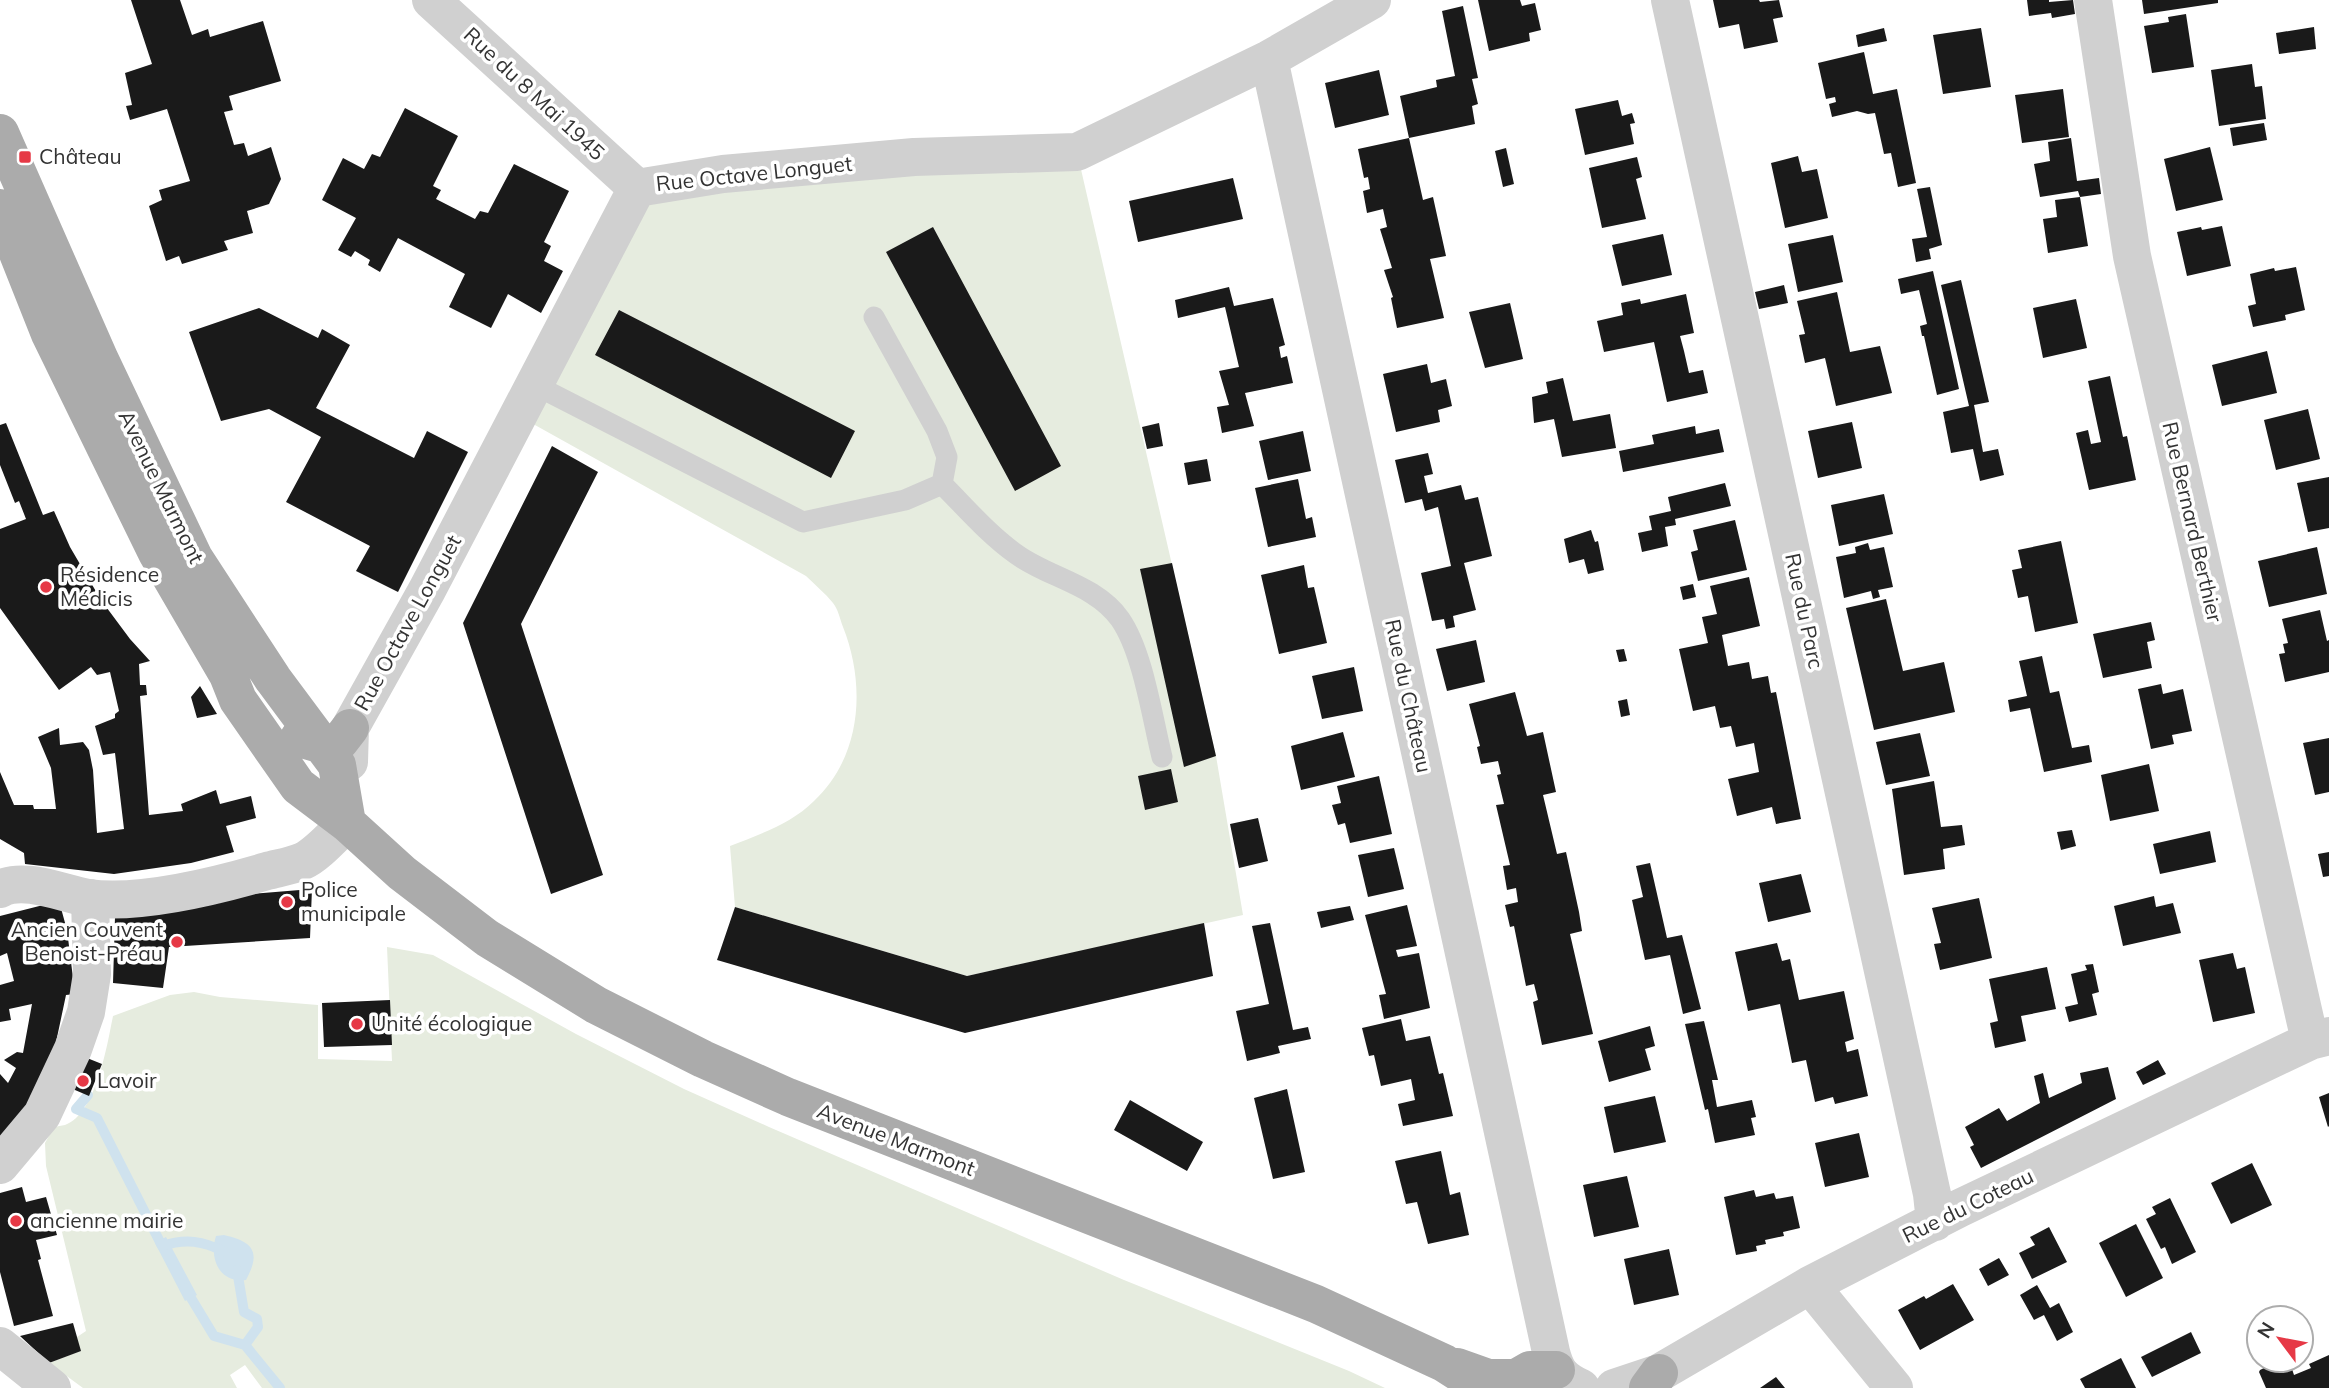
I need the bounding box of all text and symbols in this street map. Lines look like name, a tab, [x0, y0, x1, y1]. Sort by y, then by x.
street label: Rue du 8 Mai 1945	[459, 21, 611, 165]
place label: Château	[39, 143, 122, 169]
marker: Château	[17, 149, 33, 165]
street label: Rue Octave Longuet	[655, 150, 853, 196]
street label: Avenue Marmont	[114, 406, 210, 567]
street label: Rue Bernard Berthier	[2157, 419, 2229, 625]
street label: Rue Octave Longuet	[348, 530, 466, 715]
street label: Rue du Parc	[1780, 551, 1830, 671]
place label: Résidence Médicis	[60, 561, 159, 611]
marker: Résidence Médicis	[38, 579, 54, 595]
street label: Rue du Château	[1380, 617, 1438, 775]
place label: Police municipale	[301, 876, 406, 926]
marker: Police municipale	[279, 894, 295, 910]
place label: Ancien Couvent Benoist-Préau	[11, 916, 163, 966]
marker: Ancien Couvent Benoist-Préau	[169, 934, 185, 950]
place label: Unité écologique	[371, 1010, 532, 1036]
marker: Unité écologique	[349, 1016, 365, 1032]
place label: Lavoir	[97, 1067, 157, 1093]
marker: Lavoir	[75, 1073, 91, 1089]
street label: Avenue Marmont	[814, 1097, 979, 1181]
street label: Rue du Coteau	[1898, 1162, 2037, 1248]
place label: ancienne mairie	[30, 1207, 183, 1233]
marker: ancienne mairie	[8, 1213, 24, 1229]
north arrow	[2245, 1304, 2315, 1374]
text: N	[2252, 1318, 2280, 1342]

